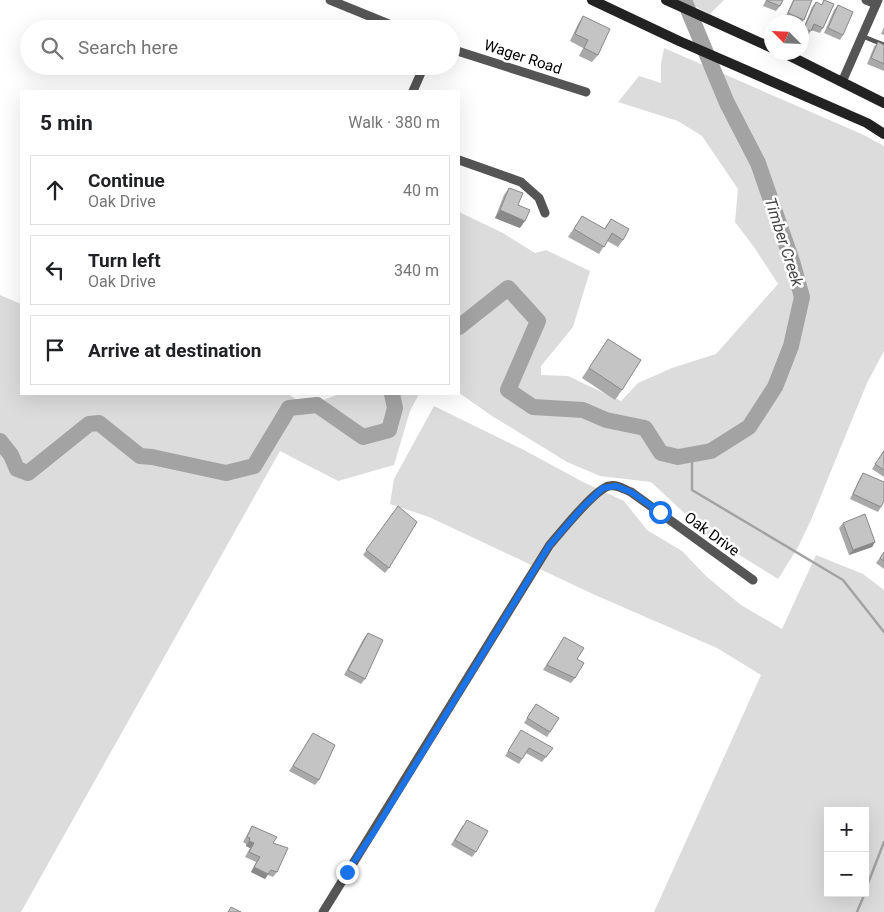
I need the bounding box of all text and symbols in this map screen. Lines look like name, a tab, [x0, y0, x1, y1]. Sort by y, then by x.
north arrow	[764, 15, 809, 60]
search box	[20, 20, 460, 75]
icon: search	[38, 34, 66, 62]
text: Search here	[78, 36, 178, 59]
street label: Wager Road	[482, 36, 564, 78]
text: 5 min	[40, 111, 93, 135]
text: Walk · 380 m	[348, 113, 440, 132]
text: Continue	[88, 169, 165, 192]
icon: ahead	[41, 176, 69, 204]
text: 40 m	[403, 181, 439, 200]
text: Oak Drive	[88, 192, 156, 211]
water label: Timber Creek	[761, 195, 808, 290]
text: Turn left	[88, 249, 161, 272]
icon: left	[41, 256, 69, 284]
text: 340 m	[394, 261, 439, 280]
text: Oak Drive	[88, 272, 156, 291]
icon: arrive	[41, 336, 69, 364]
text: Arrive at destination	[88, 339, 261, 362]
route start	[649, 501, 672, 524]
street label: Oak Drive	[681, 508, 743, 560]
map controls	[824, 807, 869, 897]
button: +	[824, 807, 869, 852]
button: −	[824, 852, 869, 897]
route end	[336, 861, 359, 884]

